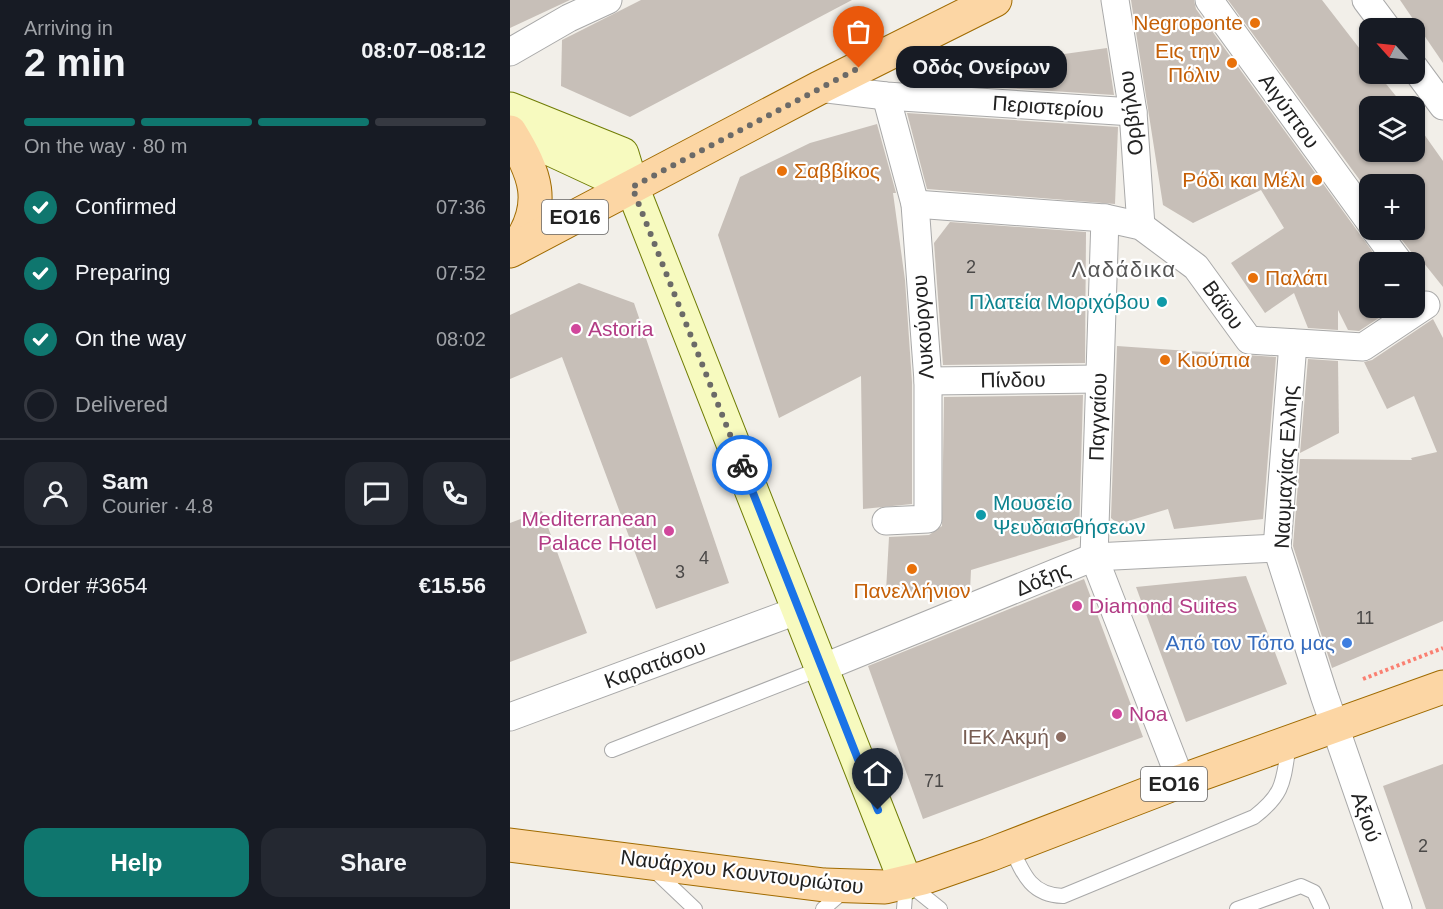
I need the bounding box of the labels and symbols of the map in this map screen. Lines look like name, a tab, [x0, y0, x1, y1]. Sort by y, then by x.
pin	[833, 6, 884, 68]
place label: Negroponte	[1133, 11, 1243, 34]
marker: Negroponte	[1248, 16, 1262, 30]
north arrow	[1359, 18, 1425, 84]
place label: Εις την Πόλιν	[1155, 39, 1220, 86]
callout: Οδός Ονείρων	[895, 47, 1066, 89]
marker: Εις την Πόλιν	[1225, 56, 1239, 70]
street label: Ορβήλου	[1114, 69, 1147, 157]
street label: Αιγύπτου	[1255, 69, 1324, 152]
street label: Περιστερίου	[992, 91, 1104, 122]
place label: Σαββίκος	[794, 159, 880, 182]
marker: Σαββίκος	[775, 164, 789, 178]
place label: Ρόδι και Μέλι	[1182, 168, 1305, 191]
marker: Ρόδι και Μέλι	[1310, 173, 1324, 187]
road number: ΕΟ16	[542, 200, 608, 234]
house number: 2	[966, 257, 976, 277]
district label: Λαδάδικα	[1072, 257, 1176, 282]
place label: Παλάτι	[1265, 266, 1328, 289]
marker: Παλάτι	[1246, 271, 1260, 285]
street label: Λυκούργου	[907, 274, 938, 380]
street label: Βάϊου	[1198, 276, 1249, 333]
place label: Πλατεία Μοριχόβου	[969, 290, 1150, 313]
marker: Πλατεία Μοριχόβου	[1155, 295, 1169, 309]
place label: Astoria	[588, 317, 654, 340]
marker: Astoria	[569, 322, 583, 336]
place label: Κιούπια	[1177, 348, 1250, 371]
marker: Κιούπια	[1158, 353, 1172, 367]
street label: Πίνδου	[980, 367, 1046, 392]
street label: Παγγαίου	[1084, 372, 1111, 461]
street label: Ναυμαχίας Ελλης	[1270, 385, 1301, 549]
courier	[712, 435, 772, 495]
place label: Μουσείο Ψευδαισθήσεων	[993, 491, 1145, 538]
place label: Mediterranean Palace Hotel	[522, 507, 657, 554]
marker: Μουσείο Ψευδαισθήσεων	[974, 508, 988, 522]
marker: Mediterranean Palace Hotel	[662, 524, 676, 538]
house number: 4	[699, 548, 709, 568]
street label: Δόξης	[1012, 557, 1073, 600]
house number: 3	[675, 562, 685, 582]
marker: Πανελλήνιον	[905, 562, 919, 576]
place label: Πανελλήνιον	[853, 579, 971, 602]
place label: Diamond Suites	[1089, 594, 1237, 617]
marker: Diamond Suites	[1070, 599, 1084, 613]
house number: 11	[1356, 608, 1374, 628]
place label: Από τον Τόπο μας	[1165, 631, 1335, 654]
street label: Καρατάσου	[601, 635, 709, 693]
marker: Από τον Τόπο μας	[1340, 636, 1354, 650]
place label: Noa	[1129, 702, 1168, 725]
marker: Noa	[1110, 707, 1124, 721]
place label: ΙΕΚ Ακμή	[962, 725, 1049, 748]
marker: ΙΕΚ Ακμή	[1054, 730, 1068, 744]
pin	[852, 748, 903, 810]
road number: ΕΟ16	[1141, 767, 1207, 801]
house number: 71	[924, 771, 944, 791]
street label: Αξιού	[1347, 789, 1386, 845]
house number: 2	[1418, 836, 1428, 856]
street label: Ναυάρχου Κουντουριώτου	[619, 845, 865, 898]

